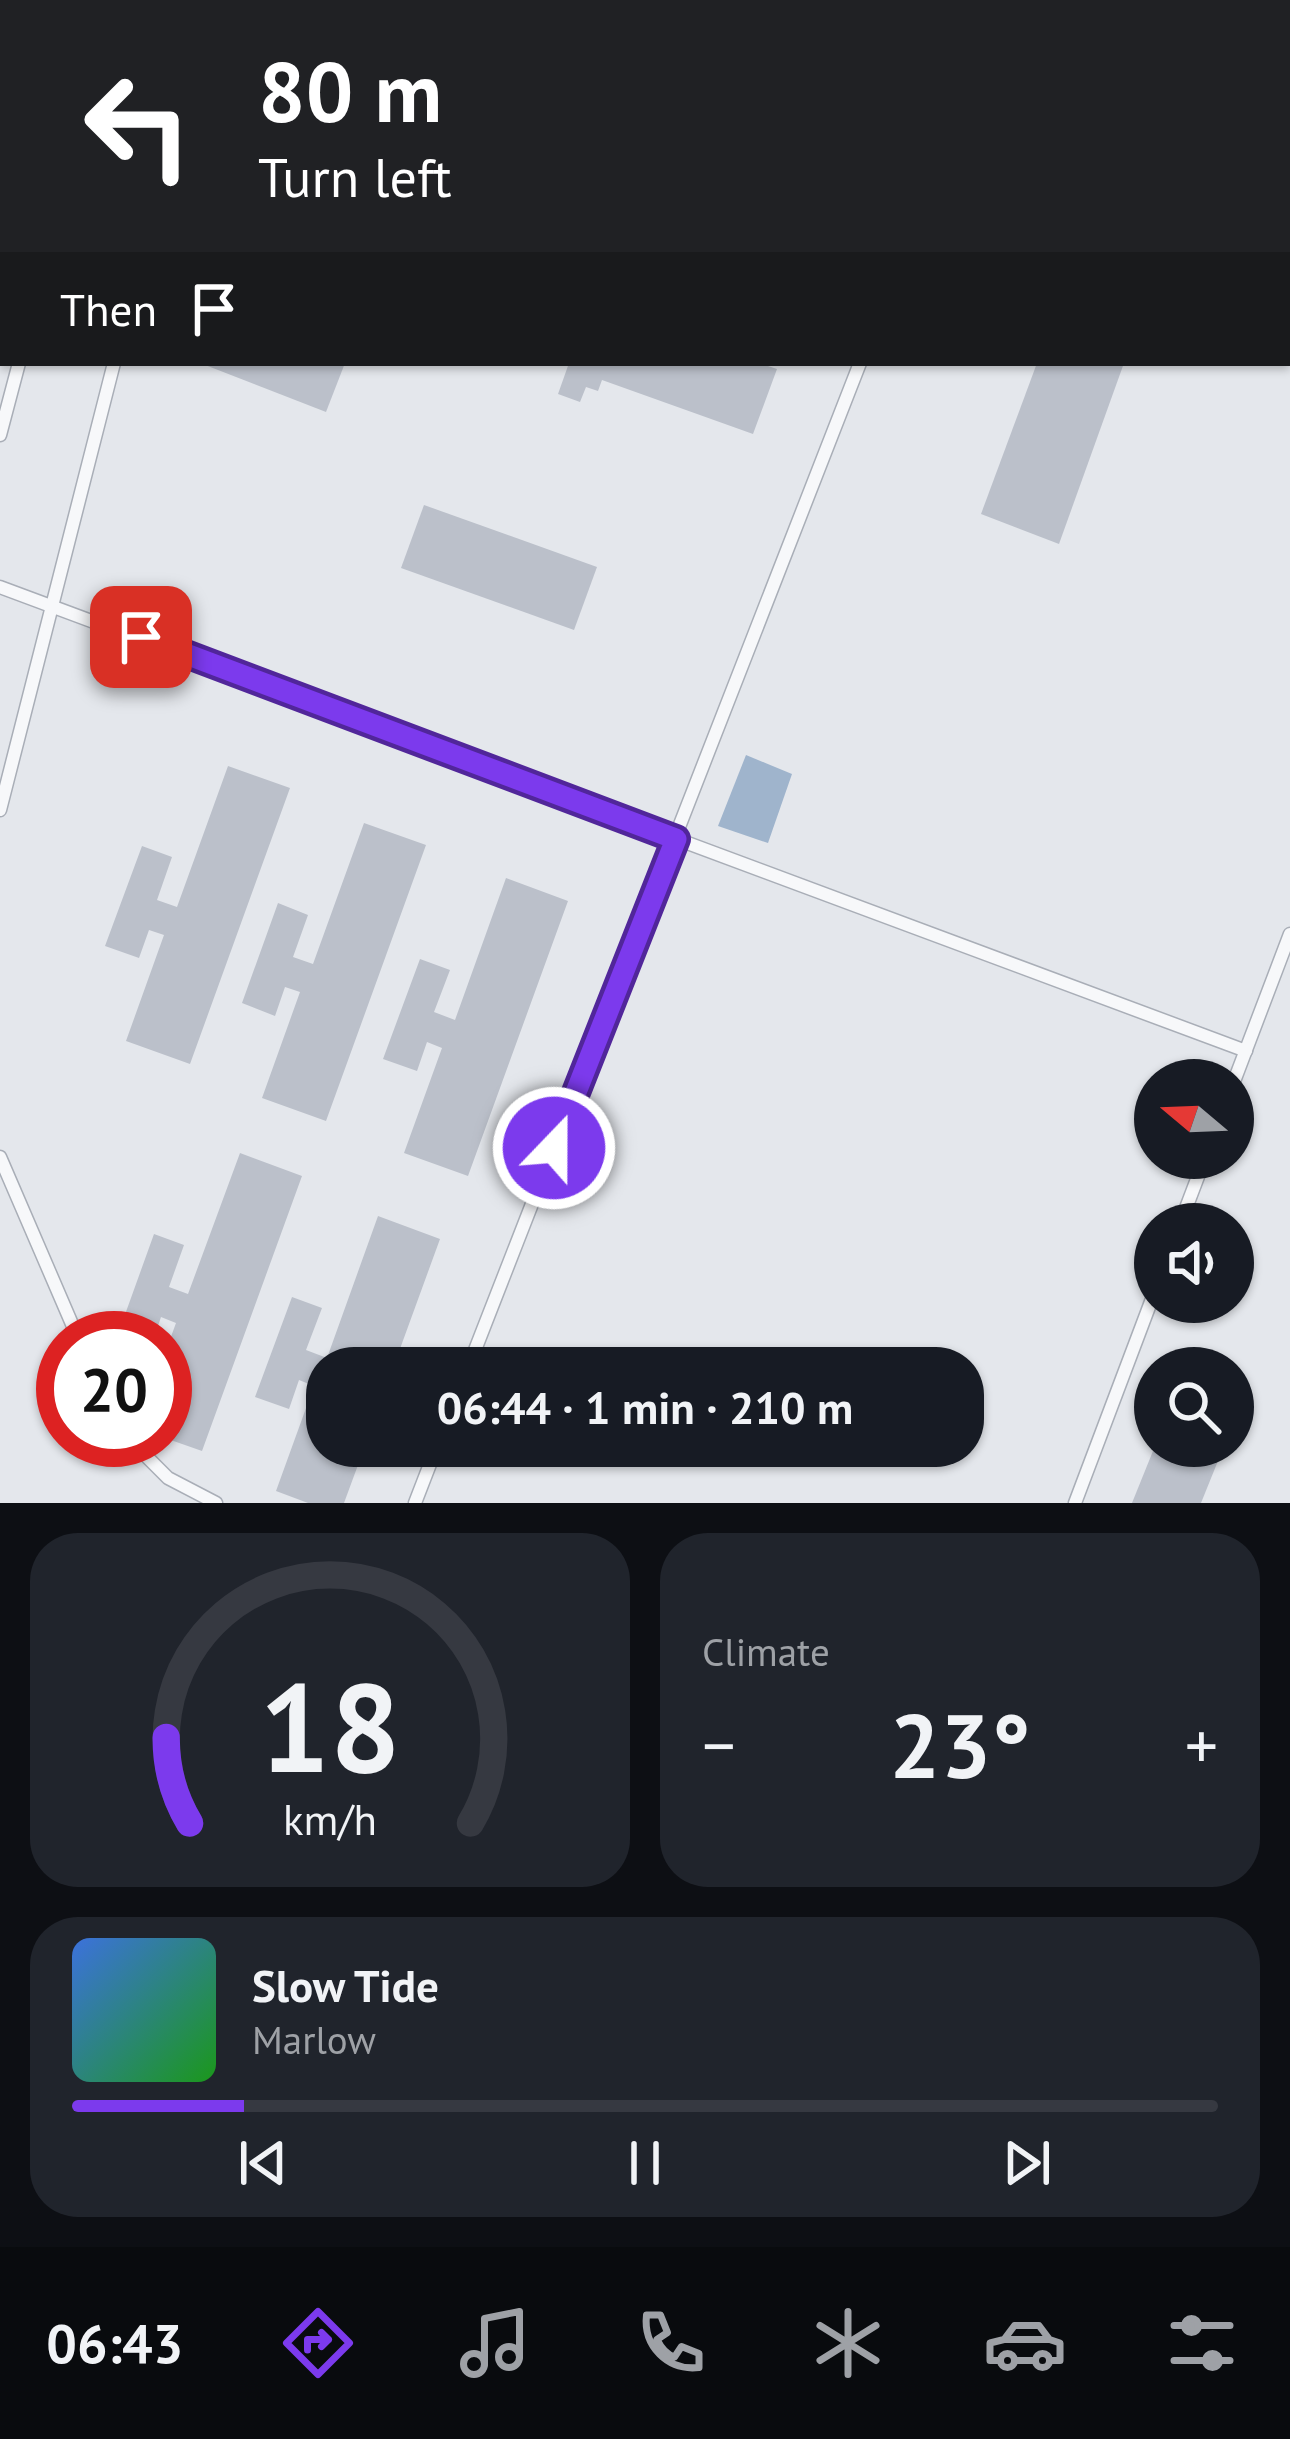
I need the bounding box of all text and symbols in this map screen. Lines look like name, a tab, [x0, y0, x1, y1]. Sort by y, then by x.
text: 80 m	[258, 36, 442, 145]
icon: left	[60, 48, 216, 204]
text: Turn left	[258, 142, 452, 212]
icon: arrive	[181, 276, 247, 342]
text: Then	[60, 280, 157, 338]
pin	[90, 586, 192, 688]
icon: arrive	[108, 604, 174, 670]
north arrow	[1134, 1059, 1254, 1179]
map controls	[1134, 1059, 1254, 1467]
position arrow	[491, 1085, 617, 1211]
button: sound	[1134, 1203, 1254, 1323]
speed limit sign: 20	[36, 1311, 192, 1467]
button: search	[1134, 1347, 1254, 1467]
text: 06:44 · 1 min · 210 m	[437, 1378, 853, 1436]
text: Climate	[702, 1626, 830, 1677]
text: 18	[259, 1645, 401, 1806]
text: 23°	[889, 1686, 1031, 1803]
text: −	[702, 1702, 735, 1787]
text: +	[1185, 1702, 1218, 1787]
text: km/h	[283, 1791, 377, 1847]
text: Slow Tide	[252, 1956, 439, 2014]
text: Marlow	[252, 2014, 376, 2065]
icon: previous	[230, 2130, 296, 2196]
icon: pause	[612, 2130, 678, 2196]
icon: next	[994, 2130, 1060, 2196]
icon: directions	[276, 2301, 360, 2385]
icon: music	[453, 2301, 537, 2385]
icon: phone	[629, 2301, 713, 2385]
icon: climate	[806, 2301, 890, 2385]
icon: car	[983, 2301, 1067, 2385]
icon: filters	[1160, 2301, 1244, 2385]
text: 06:43	[46, 2308, 183, 2378]

